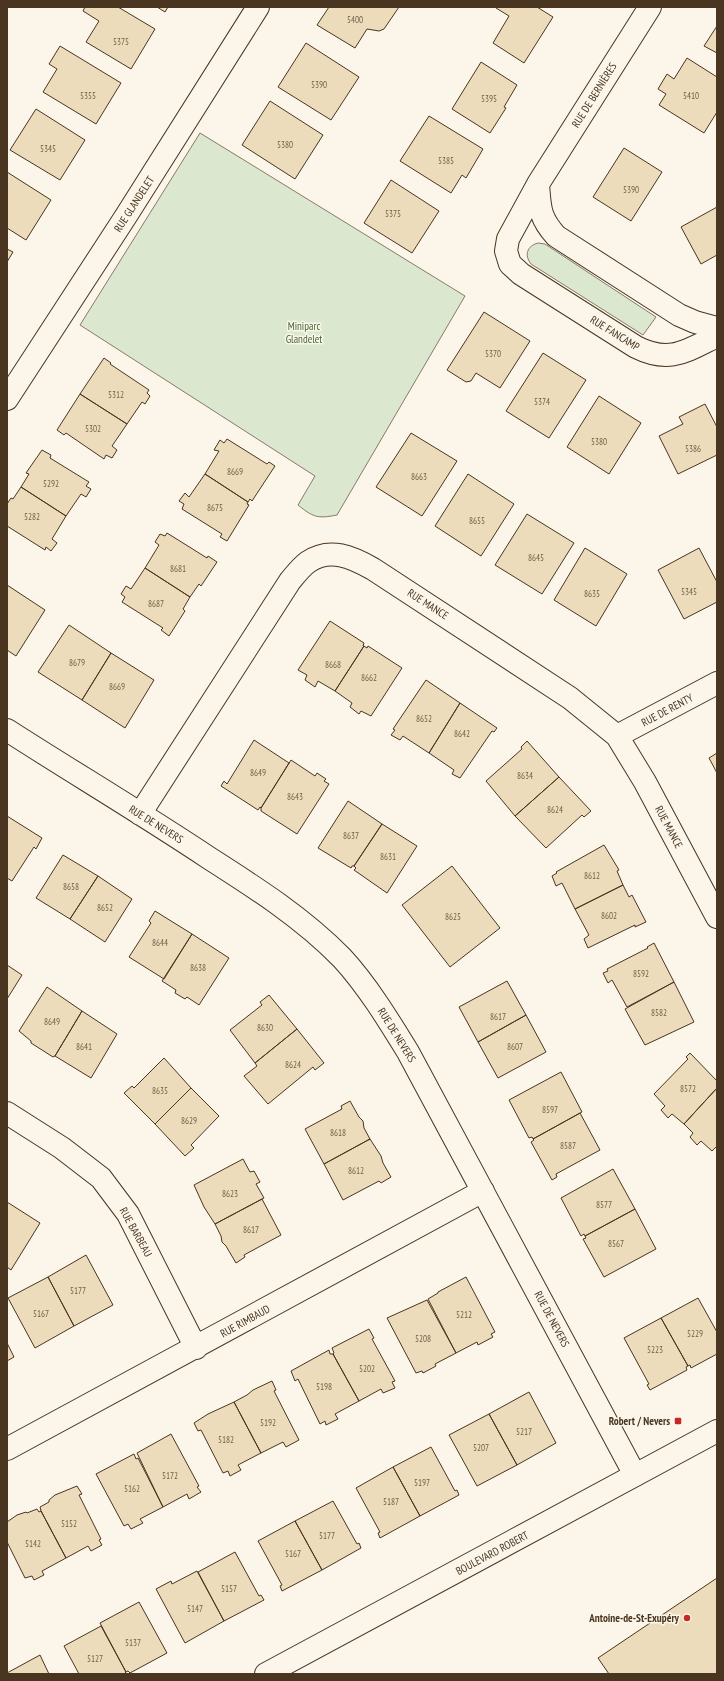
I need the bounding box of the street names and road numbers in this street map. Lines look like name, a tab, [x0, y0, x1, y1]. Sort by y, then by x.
street label: RUE DE BERNIÈRES	[568, 60, 620, 130]
street label: RUE GLANDELET	[111, 173, 157, 235]
street label: RUE FANCAMP	[588, 312, 642, 354]
street label: RUE MANCE	[405, 586, 451, 623]
street label: RUE DE RENTY	[639, 691, 695, 729]
street label: RUE DE NEVERS	[126, 802, 186, 846]
street label: RUE MANCE	[652, 803, 686, 851]
street label: RUE DE NEVERS	[375, 1005, 419, 1065]
street label: RUE BARBEAU	[117, 1205, 155, 1259]
street label: RUE DE NEVERS	[531, 1289, 573, 1350]
street label: RUE RIMBAUD	[218, 1301, 273, 1340]
street label: BOULEVARD ROBERT	[453, 1528, 531, 1578]

